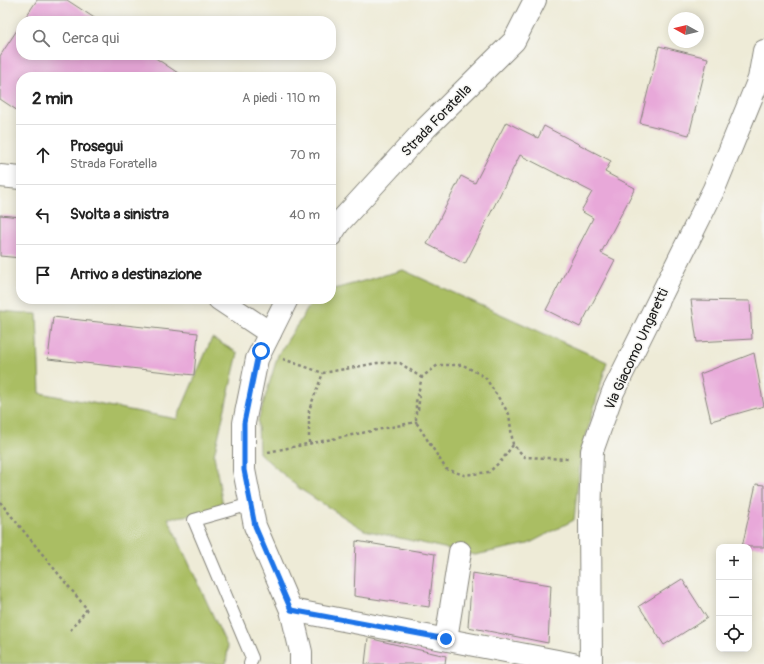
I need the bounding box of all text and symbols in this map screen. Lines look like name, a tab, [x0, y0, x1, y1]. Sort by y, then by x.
north arrow	[668, 12, 704, 48]
search box	[16, 16, 336, 60]
icon: search	[30, 27, 52, 49]
text: Cerca qui	[62, 29, 119, 48]
street label: Strada Foratella	[398, 81, 475, 160]
text: 2 min	[32, 88, 73, 109]
text: A piedi · 110 m	[242, 90, 320, 106]
text: Prosegui	[70, 137, 123, 156]
icon: ahead	[32, 144, 54, 166]
text: 70 m	[290, 147, 320, 163]
text: Strada Foratella	[70, 156, 157, 172]
icon: left	[32, 204, 54, 226]
text: Svolta a sinistra	[70, 205, 169, 224]
text: 40 m	[289, 207, 320, 223]
icon: arrive	[32, 264, 54, 286]
text: Arrivo a destinazione	[70, 265, 202, 284]
street label: Via Giacomo Ungaretti	[601, 285, 672, 413]
route start	[252, 342, 270, 360]
map controls	[716, 544, 752, 652]
button: +	[716, 544, 752, 580]
button: −	[716, 580, 752, 616]
button: locate	[716, 616, 752, 652]
route end	[437, 630, 455, 648]

